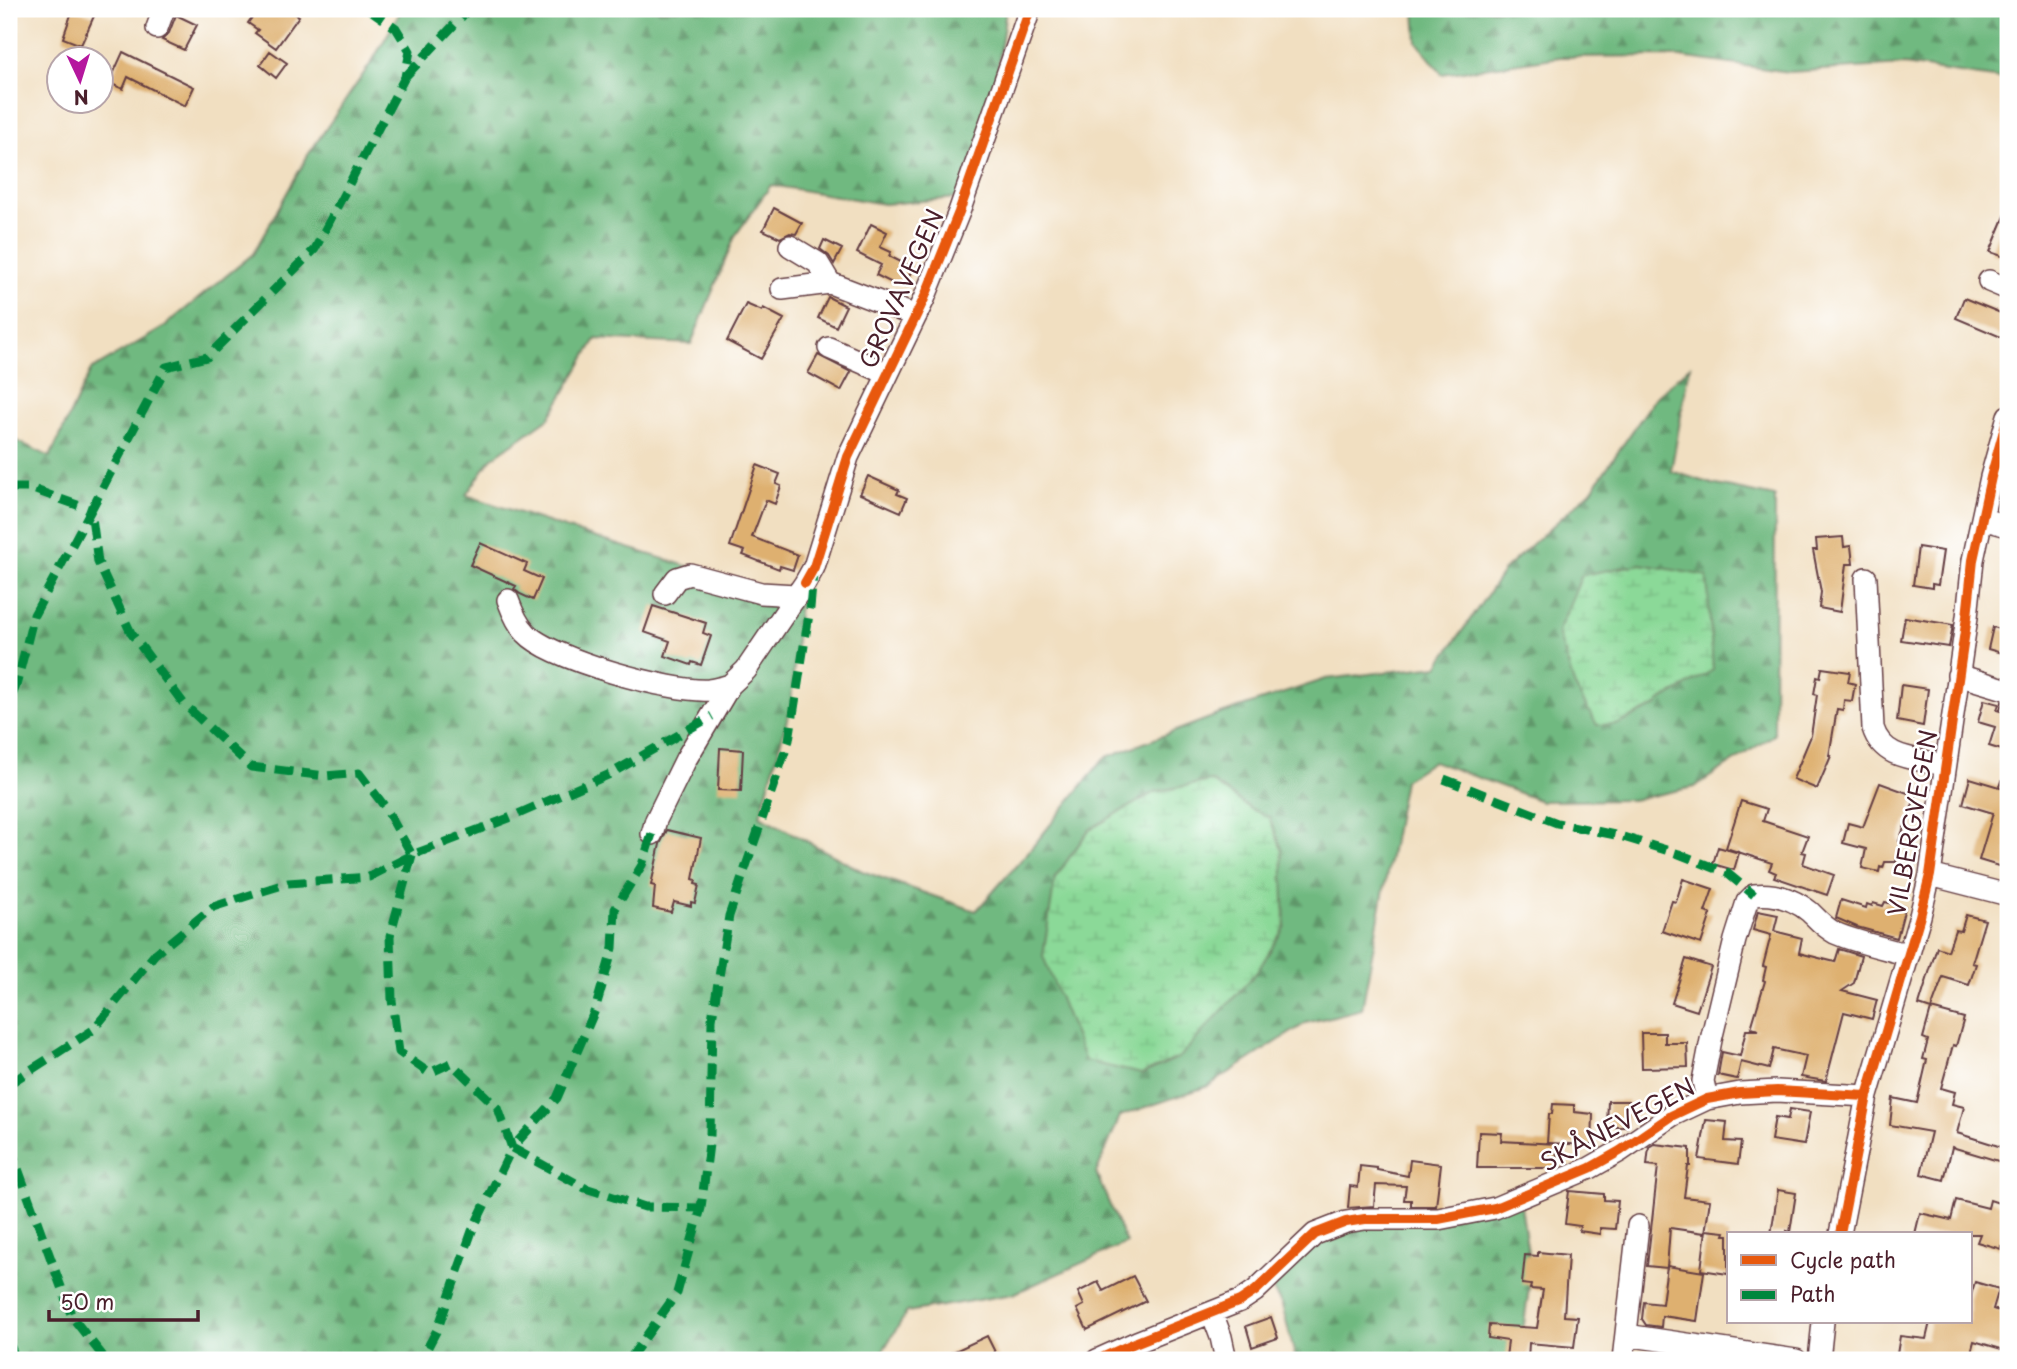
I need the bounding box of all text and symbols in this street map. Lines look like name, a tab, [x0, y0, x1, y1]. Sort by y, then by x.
north arrow	[46, 46, 116, 116]
text: N	[73, 83, 90, 112]
street label: GROVAVEGEN	[849, 203, 951, 374]
street label: VILBERGVEGEN	[1877, 727, 1945, 919]
street label: SKÅNEVEGEN	[1534, 1067, 1701, 1179]
legend	[1727, 1232, 1972, 1324]
text: Cycle path	[1790, 1243, 1896, 1275]
text: Path	[1790, 1277, 1835, 1309]
scale bar	[49, 1278, 198, 1322]
text: 50 m	[60, 1285, 114, 1317]

